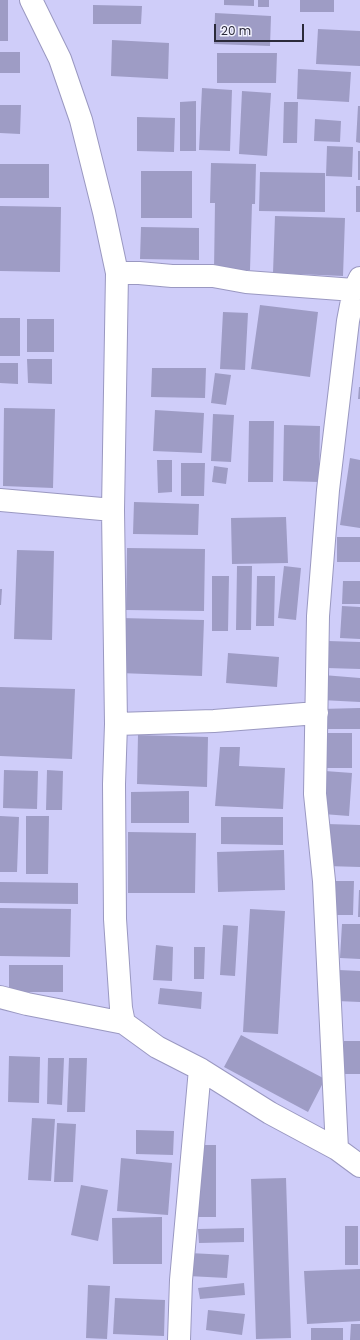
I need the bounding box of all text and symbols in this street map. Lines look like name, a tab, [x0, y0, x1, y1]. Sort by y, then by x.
scale bar	[216, 16, 306, 42]
text: 20 m	[221, 22, 251, 39]

